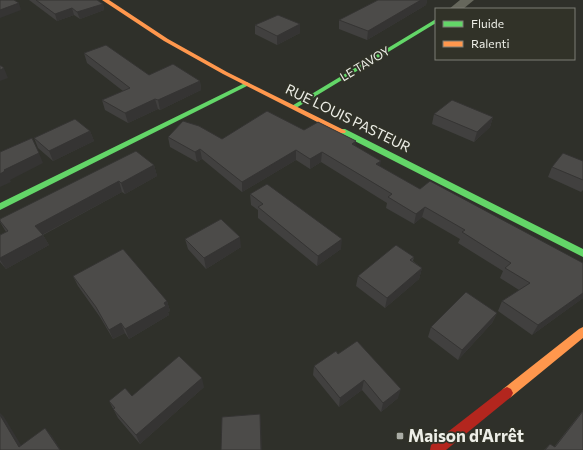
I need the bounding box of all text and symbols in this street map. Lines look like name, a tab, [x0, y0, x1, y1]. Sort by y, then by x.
legend	[435, 8, 575, 60]
text: Fluide	[471, 16, 504, 30]
text: Ralenti	[471, 36, 510, 50]
street label: LE TAVOY	[337, 43, 392, 83]
street label: RUE LOUIS PASTEUR	[283, 80, 414, 155]
place label: Maison d'Arrêt	[408, 425, 524, 446]
marker: Maison d'Arrêt	[395, 431, 405, 441]

